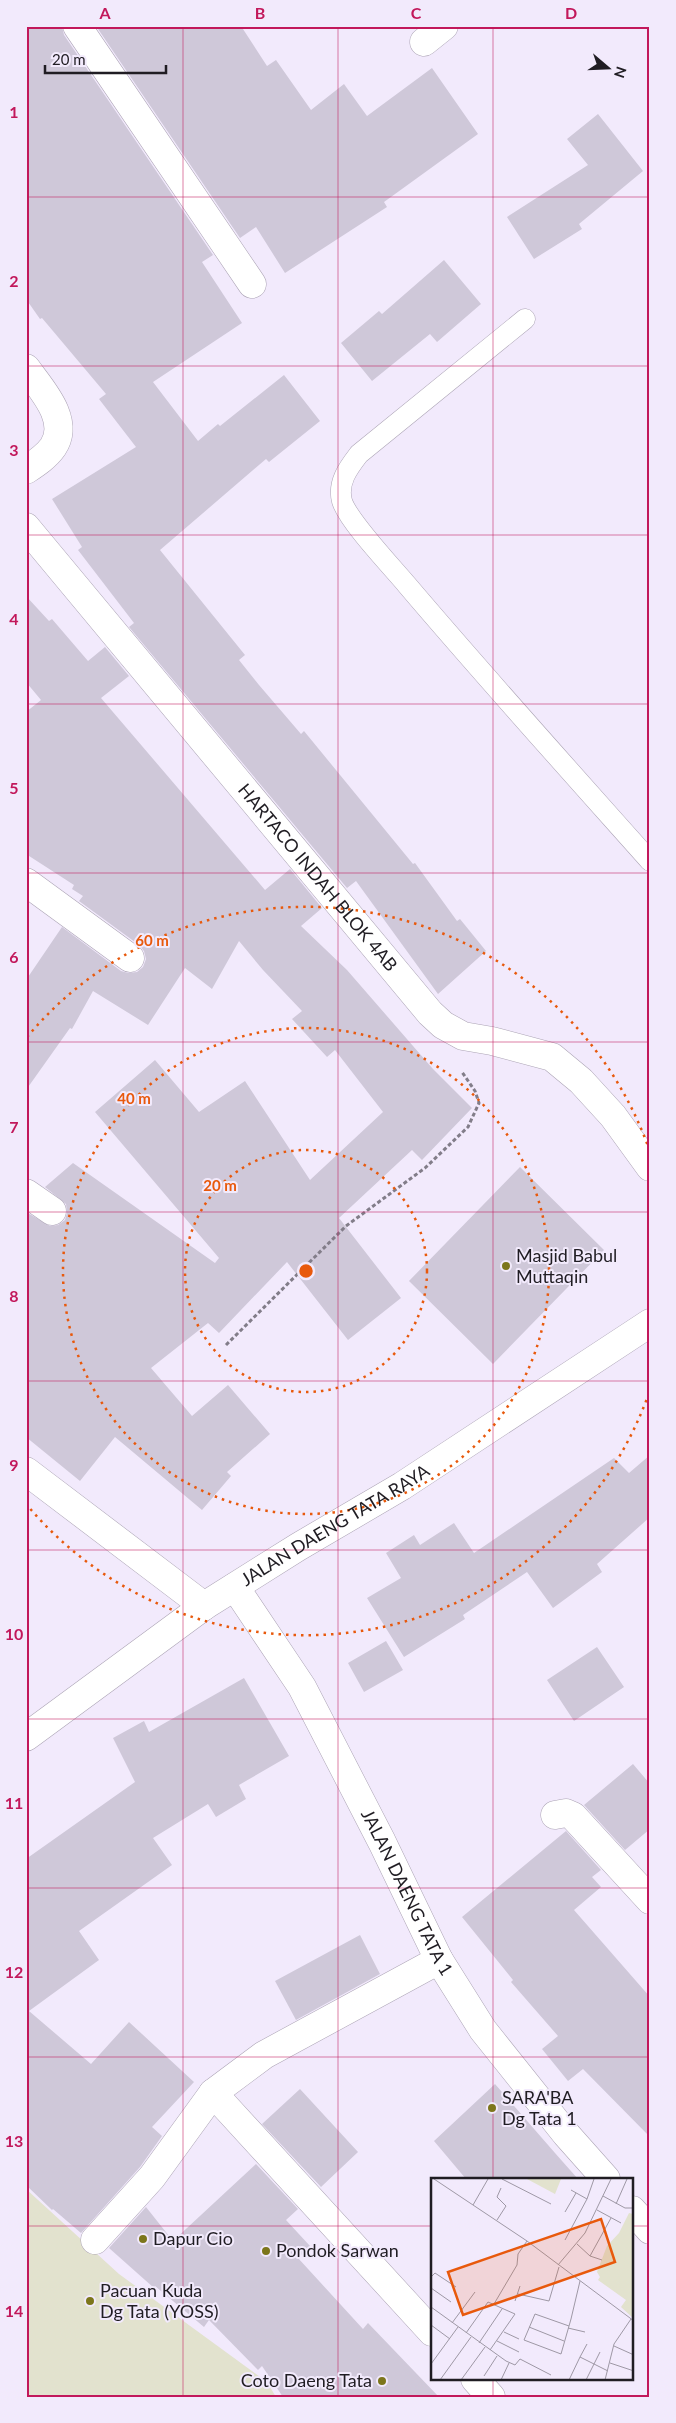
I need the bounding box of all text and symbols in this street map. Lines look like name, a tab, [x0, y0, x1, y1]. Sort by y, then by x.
text: A	[98, 3, 111, 22]
text: B	[255, 3, 265, 22]
text: C	[411, 3, 422, 22]
text: D	[565, 3, 577, 22]
scale bar	[45, 42, 166, 74]
north arrow	[584, 42, 634, 92]
text: 20 m	[52, 50, 86, 68]
text: N	[611, 65, 631, 80]
text: 1	[9, 102, 19, 121]
text: 2	[9, 271, 19, 290]
text: 3	[9, 440, 19, 459]
text: 4	[9, 609, 19, 628]
text: 5	[9, 778, 19, 797]
street label: HARTACO INDAH BLOK 4AB	[234, 779, 402, 975]
text: 60 m	[135, 931, 169, 949]
text: 6	[9, 947, 19, 966]
text: 40 m	[117, 1089, 151, 1107]
text: 7	[9, 1117, 19, 1136]
text: 20 m	[203, 1176, 237, 1194]
place label: Masjid Babul Muttaqin	[516, 1244, 617, 1287]
marker: Masjid Babul Muttaqin	[500, 1260, 512, 1272]
centre of rings	[297, 1262, 315, 1280]
text: 8	[9, 1286, 19, 1305]
text: 9	[9, 1455, 19, 1474]
street label: JALAN DAENG TATA RAYA	[236, 1459, 434, 1590]
text: 10	[5, 1624, 23, 1643]
text: 11	[5, 1793, 23, 1812]
street label: JALAN DAENG TATA 1	[357, 1805, 458, 1979]
text: 12	[5, 1962, 23, 1981]
place label: SARA'BA Dg Tata 1	[502, 2086, 577, 2129]
marker: SARA'BA Dg Tata 1	[486, 2102, 498, 2114]
text: 13	[5, 2131, 23, 2150]
inset map	[431, 2178, 634, 2380]
place label: Dapur Cio	[153, 2227, 233, 2249]
marker: Dapur Cio	[137, 2233, 149, 2245]
place label: Pondok Sarwan	[276, 2239, 399, 2261]
marker: Pondok Sarwan	[260, 2245, 272, 2257]
place label: Pacuan Kuda Dg Tata (YOSS)	[100, 2279, 219, 2322]
marker: Pacuan Kuda Dg Tata (YOSS)	[84, 2295, 96, 2307]
text: 14	[5, 2301, 23, 2320]
place label: Coto Daeng Tata	[241, 2369, 372, 2391]
marker: Coto Daeng Tata	[376, 2375, 388, 2387]

